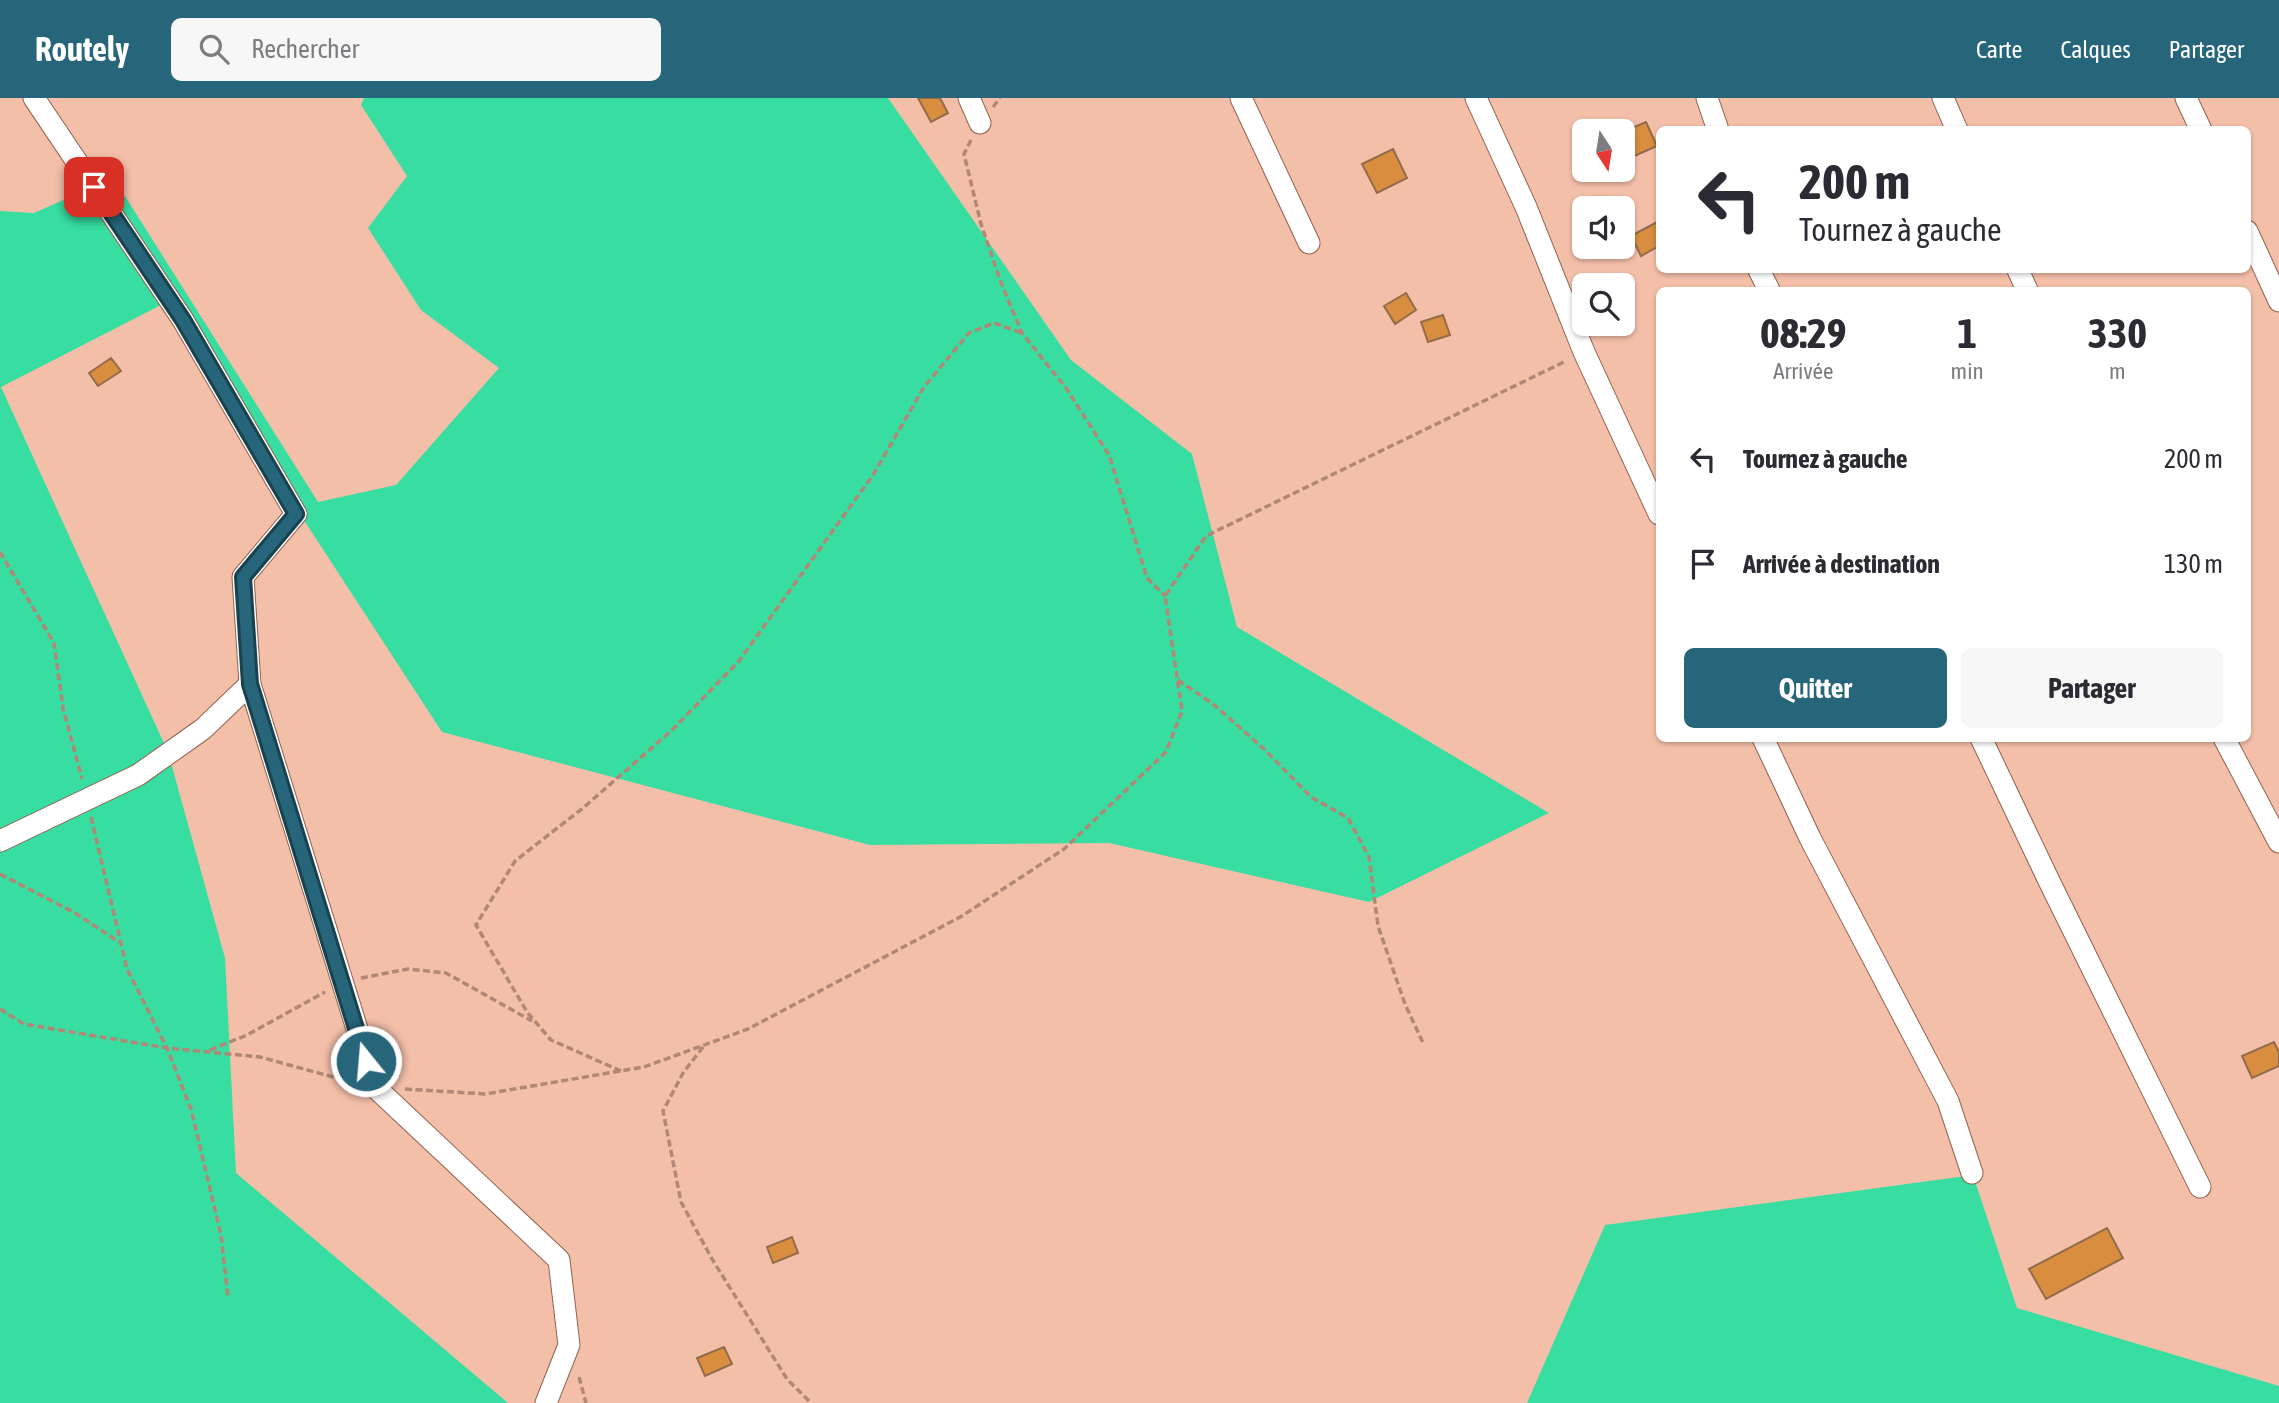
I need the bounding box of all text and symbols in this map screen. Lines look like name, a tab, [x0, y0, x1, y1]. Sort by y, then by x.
search box	[171, 18, 661, 81]
text: Routely	[35, 30, 129, 68]
icon: search	[195, 30, 233, 68]
text: Rechercher	[251, 34, 359, 64]
text: Carte	[1976, 36, 2022, 63]
text: Calques	[2060, 36, 2131, 63]
text: Partager	[2169, 36, 2244, 63]
north arrow	[1572, 119, 1634, 182]
map controls	[1572, 119, 1635, 336]
text: 200 m	[1799, 153, 1910, 209]
icon: left	[1684, 154, 1775, 245]
pin	[64, 157, 124, 217]
icon: arrive	[75, 168, 113, 206]
button: sound	[1572, 196, 1635, 259]
text: Tournez à gauche	[1799, 211, 2002, 248]
button: search	[1572, 273, 1635, 336]
text: 08:29	[1760, 309, 1847, 357]
text: 1	[1957, 309, 1977, 357]
text: 330	[2088, 309, 2147, 357]
text: Arrivée	[1773, 358, 1833, 384]
text: min	[1951, 358, 1984, 384]
text: m	[2109, 358, 2126, 384]
icon: left	[1684, 440, 1722, 478]
text: Tournez à gauche	[1743, 444, 1908, 474]
text: 200 m	[2164, 444, 2223, 474]
icon: arrive	[1684, 545, 1722, 583]
text: Arrivée à destination	[1743, 549, 1940, 579]
text: 130 m	[2164, 549, 2223, 579]
button: Quitter	[1684, 648, 1947, 728]
button: Partager	[1961, 648, 2223, 728]
position arrow	[329, 1024, 403, 1098]

